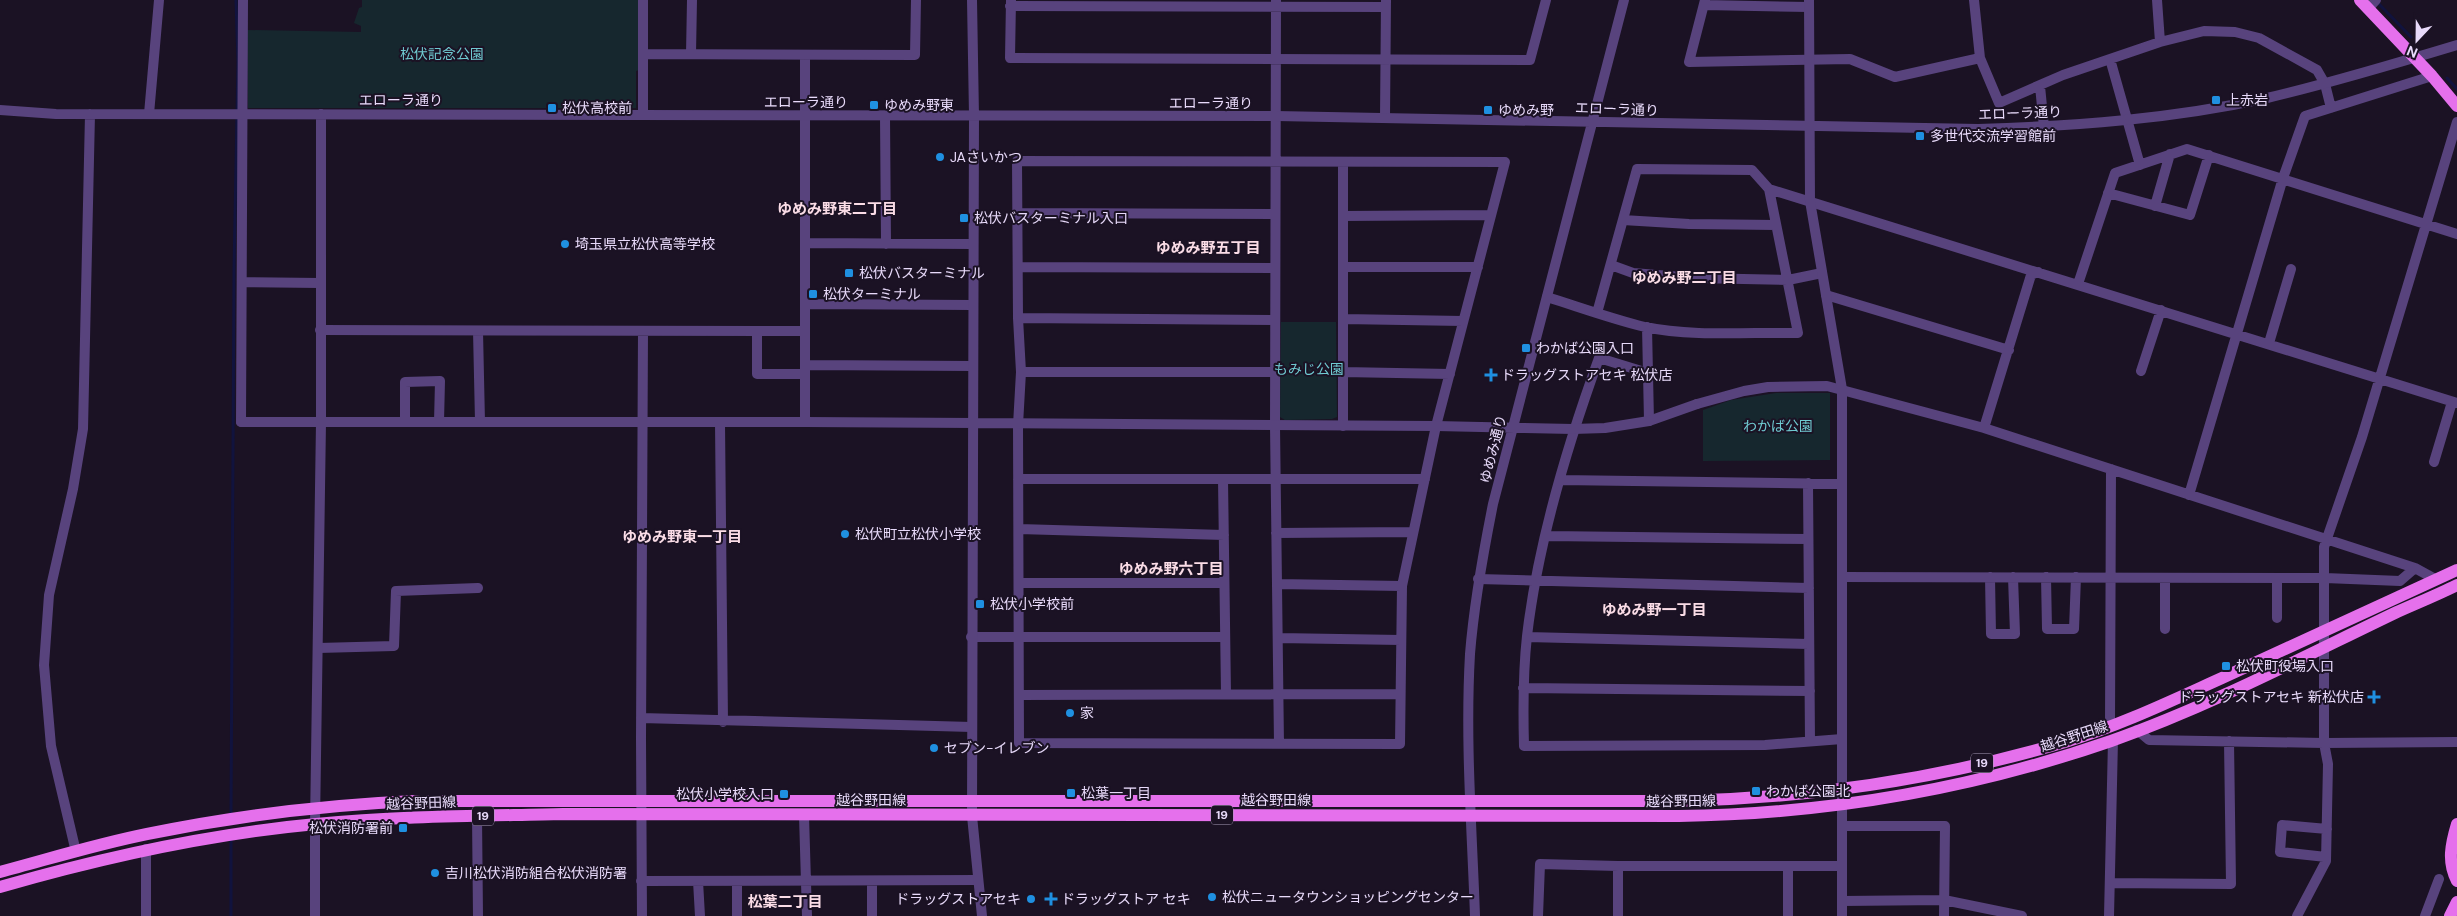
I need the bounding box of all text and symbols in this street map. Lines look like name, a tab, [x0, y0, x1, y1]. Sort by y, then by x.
north arrow	[2392, 15, 2442, 65]
text: N	[2404, 42, 2420, 62]
park label: 松伏記念公園	[400, 45, 484, 63]
street label: エローラ通り	[359, 91, 443, 109]
place label: 上赤岩	[2226, 91, 2268, 109]
street label: エローラ通り	[764, 93, 848, 111]
street label: エローラ通り	[1169, 94, 1253, 112]
marker: 上赤岩	[2210, 94, 2222, 106]
place label: ゆめみ野東	[884, 96, 954, 114]
place label: 松伏高校前	[562, 99, 632, 117]
marker: ゆめみ野東	[868, 99, 880, 111]
street label: エローラ通り	[1575, 99, 1659, 119]
place label: ゆめみ野	[1498, 101, 1554, 119]
marker: 松伏高校前	[546, 102, 558, 114]
street label: エローラ通り	[1978, 103, 2062, 123]
marker: ゆめみ野	[1482, 104, 1494, 116]
place label: 多世代交流学習館前	[1930, 127, 2056, 145]
marker: 多世代交流学習館前	[1914, 130, 1926, 142]
place label: JAさいかつ	[950, 148, 1022, 166]
marker: JAさいかつ	[934, 151, 946, 163]
district label: ゆめみ野東二丁目	[777, 199, 897, 219]
place label: 松伏バスターミナル入口	[974, 209, 1128, 227]
marker: 松伏バスターミナル入口	[958, 212, 970, 224]
place label: 埼玉県立松伏高等学校	[575, 235, 715, 253]
marker: 埼玉県立松伏高等学校	[559, 238, 571, 250]
district label: ゆめみ野五丁目	[1155, 238, 1261, 258]
place label: 松伏バスターミナル	[859, 264, 985, 282]
marker: 松伏バスターミナル	[843, 267, 855, 279]
district label: ゆめみ野二丁目	[1631, 268, 1737, 288]
place label: 松伏ターミナル	[823, 285, 921, 303]
marker: 松伏ターミナル	[807, 288, 819, 300]
place label: わかば公園入口	[1536, 339, 1634, 357]
marker: わかば公園入口	[1520, 342, 1532, 354]
park label: もみじ公園	[1274, 360, 1344, 378]
place label: ドラッグストアセキ 松伏店	[1501, 366, 1672, 384]
marker: ドラッグストアセキ 松伏店	[1485, 369, 1497, 381]
street label: ゆめみ通り	[1476, 413, 1510, 485]
park label: わかば公園	[1743, 417, 1813, 435]
place label: 松伏町立松伏小学校	[855, 525, 981, 543]
district label: ゆめみ野東一丁目	[622, 527, 742, 547]
marker: 松伏町立松伏小学校	[839, 528, 851, 540]
district label: ゆめみ野六丁目	[1118, 559, 1224, 579]
place label: 松伏小学校前	[990, 595, 1074, 613]
marker: 松伏小学校前	[974, 598, 986, 610]
district label: ゆめみ野一丁目	[1601, 600, 1707, 620]
place label: 松伏町役場入口	[2236, 657, 2334, 675]
marker: 松伏町役場入口	[2220, 660, 2232, 672]
place label: ドラッグストアセキ 新松伏店	[2179, 688, 2364, 706]
marker: ドラッグストアセキ 新松伏店	[2368, 691, 2380, 703]
place label: 家	[1080, 704, 1094, 722]
marker: 家	[1064, 707, 1076, 719]
street label: 越谷野田線	[2038, 717, 2110, 755]
place label: セブン-イレブン	[944, 739, 1050, 757]
marker: セブン-イレブン	[928, 742, 940, 754]
road number: 19	[1971, 754, 1993, 772]
place label: わかば公園北	[1766, 782, 1850, 800]
place label: 松葉一丁目	[1081, 784, 1151, 802]
place label: 松伏小学校入口	[676, 785, 774, 803]
marker: わかば公園北	[1750, 785, 1762, 797]
marker: 松葉一丁目	[1065, 787, 1077, 799]
marker: 松伏小学校入口	[778, 788, 790, 800]
street label: 越谷野田線	[836, 791, 906, 809]
street label: 越谷野田線	[1241, 791, 1311, 809]
street label: 越谷野田線	[1646, 791, 1716, 811]
street label: 越谷野田線	[386, 793, 456, 813]
road number: 19	[472, 806, 494, 826]
road number: 19	[1211, 806, 1233, 824]
place label: 松伏消防署前	[309, 819, 393, 837]
marker: 松伏消防署前	[397, 822, 409, 834]
place label: 吉川松伏消防組合松伏消防署	[445, 864, 627, 882]
marker: 吉川松伏消防組合松伏消防署	[429, 867, 441, 879]
place label: 松伏ニュータウンショッピングセンター	[1222, 888, 1474, 906]
place label: ドラッグストアセキ	[895, 890, 1021, 908]
place label: ドラッグストア セキ	[1061, 890, 1191, 908]
marker: 松伏ニュータウンショッピングセンター	[1206, 891, 1218, 903]
district label: 松葉二丁目	[747, 892, 823, 912]
marker: ドラッグストアセキ	[1025, 893, 1037, 905]
marker: ドラッグストア セキ	[1045, 893, 1057, 905]

